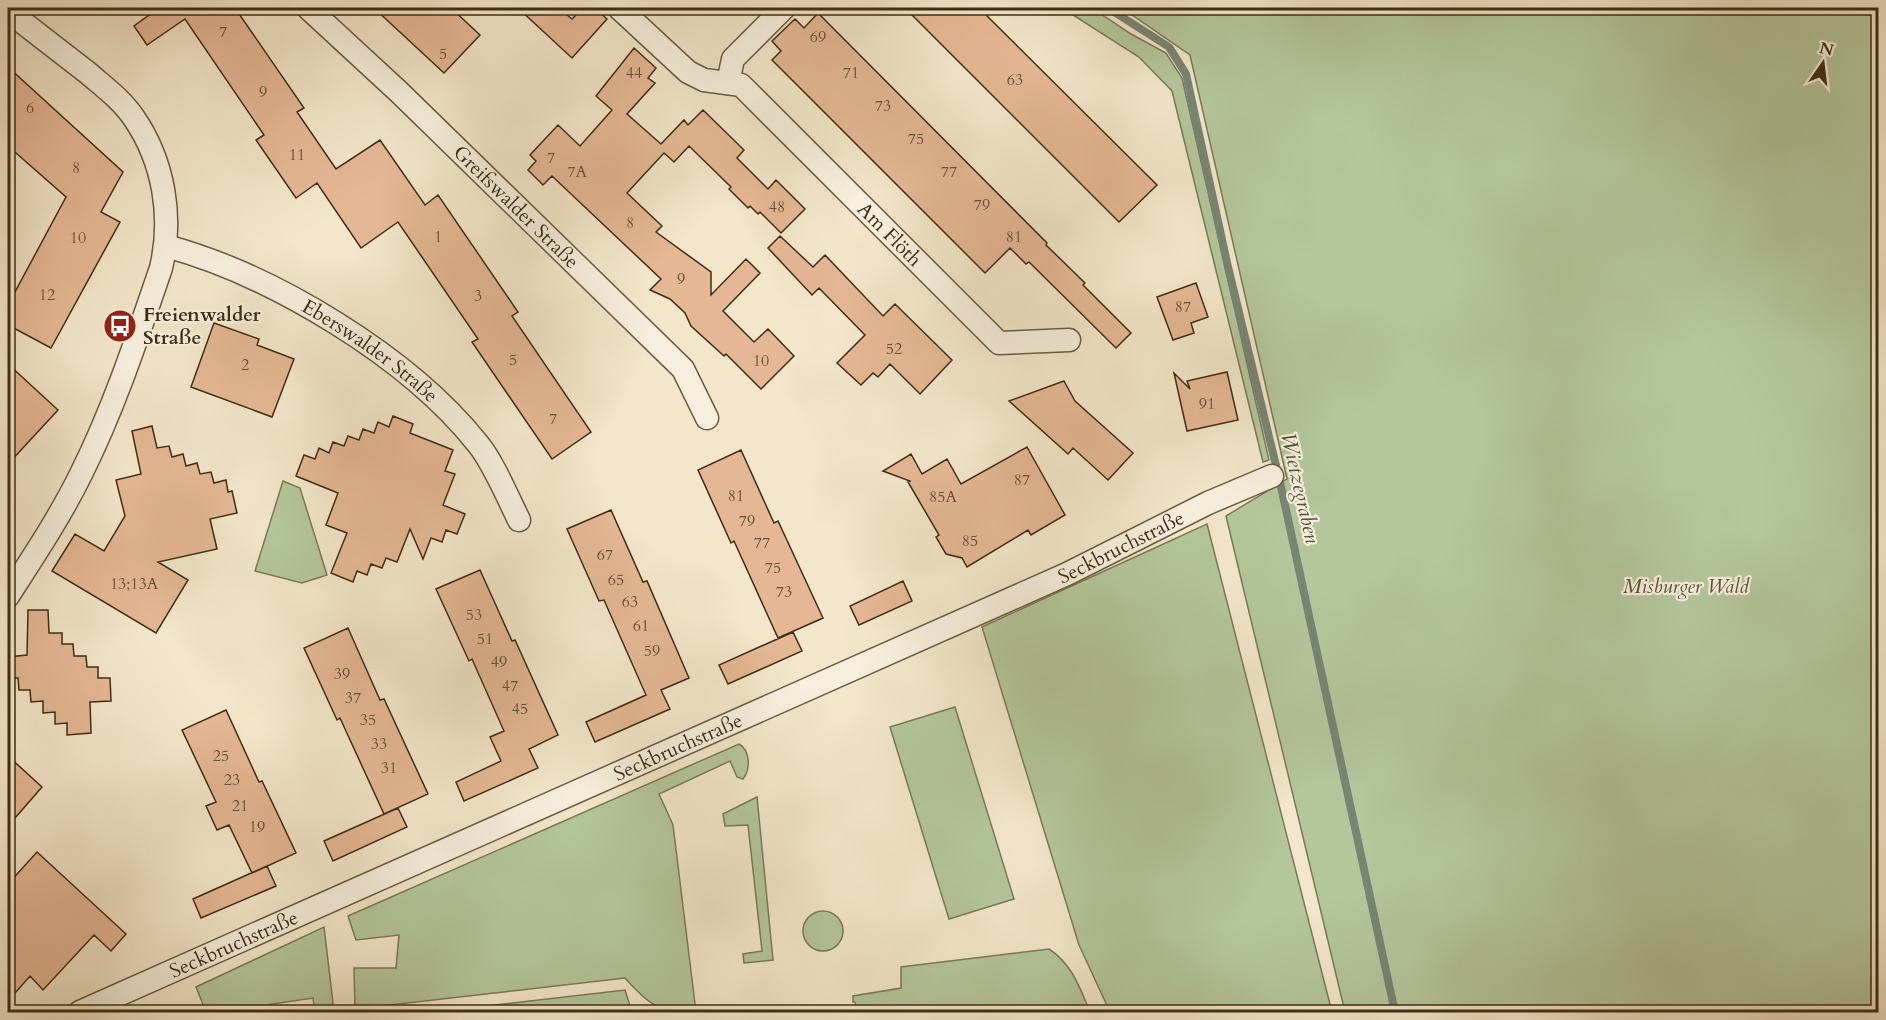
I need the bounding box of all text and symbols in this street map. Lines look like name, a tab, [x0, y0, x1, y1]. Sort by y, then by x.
house number: 7	[219, 21, 227, 43]
house number: 69	[810, 26, 826, 48]
north arrow	[1793, 33, 1853, 93]
text: N	[1817, 37, 1836, 62]
house number: 5	[439, 43, 447, 65]
house number: 44	[626, 62, 642, 84]
house number: 71	[843, 62, 859, 84]
house number: 63	[1007, 69, 1023, 91]
house number: 9	[259, 81, 267, 103]
house number: 73	[875, 95, 891, 117]
house number: 6	[26, 97, 34, 119]
house number: 75	[908, 128, 924, 150]
street label: Greifswalder Straße	[448, 139, 585, 274]
house number: 11	[289, 144, 305, 166]
house number: 7	[547, 147, 555, 169]
house number: 8	[72, 157, 80, 179]
house number: 7A	[567, 161, 587, 183]
house number: 77	[941, 161, 957, 183]
house number: 79	[974, 194, 990, 216]
house number: 48	[769, 196, 785, 218]
street label: Am Flöth	[852, 196, 928, 272]
house number: 8	[626, 212, 634, 234]
house number: 1	[434, 226, 442, 248]
house number: 81	[1006, 226, 1022, 248]
house number: 10	[70, 227, 86, 249]
house number: 9	[677, 268, 685, 290]
house number: 12	[39, 284, 55, 306]
house number: 3	[474, 285, 482, 307]
street label: Eberswalder Straße	[297, 292, 444, 408]
house number: 87	[1175, 296, 1191, 318]
place label: Freienwalder Straße	[143, 301, 261, 351]
bus stop icon: Freienwalder Straße	[102, 308, 138, 344]
house number: 52	[886, 338, 902, 360]
house number: 5	[509, 349, 517, 371]
house number: 10	[753, 350, 769, 372]
house number: 2	[241, 354, 249, 376]
house number: 91	[1199, 393, 1215, 415]
house number: 7	[549, 408, 557, 430]
water label: Wietzegraben	[1273, 430, 1327, 547]
house number: 87	[1014, 469, 1030, 491]
house number: 81	[728, 485, 744, 507]
house number: 85A	[929, 486, 958, 508]
street label: Seckbruchstraße	[1053, 504, 1188, 590]
house number: 79	[739, 510, 755, 532]
house number: 85	[962, 530, 978, 552]
house number: 77	[754, 532, 770, 554]
house number: 67	[597, 544, 613, 566]
house number: 75	[765, 557, 781, 579]
house number: 65	[608, 569, 624, 591]
house number: 13;13A	[110, 573, 159, 595]
park label: Misburger Wald	[1623, 573, 1750, 600]
house number: 73	[776, 581, 792, 603]
house number: 63	[622, 591, 638, 613]
house number: 53	[466, 604, 482, 626]
house number: 61	[633, 615, 649, 637]
house number: 51	[477, 628, 493, 650]
house number: 59	[644, 640, 660, 662]
house number: 49	[491, 651, 507, 673]
house number: 39	[334, 663, 350, 685]
house number: 47	[502, 675, 518, 697]
house number: 37	[345, 687, 361, 709]
house number: 45	[512, 698, 528, 720]
street label: Seckbruchstraße	[609, 706, 746, 787]
house number: 35	[360, 709, 376, 731]
house number: 33	[371, 733, 387, 755]
house number: 25	[213, 745, 229, 767]
house number: 31	[381, 757, 397, 779]
house number: 23	[224, 769, 240, 791]
house number: 21	[232, 795, 248, 817]
house number: 19	[249, 816, 265, 838]
street label: Seckbruchstraße	[165, 904, 302, 984]

